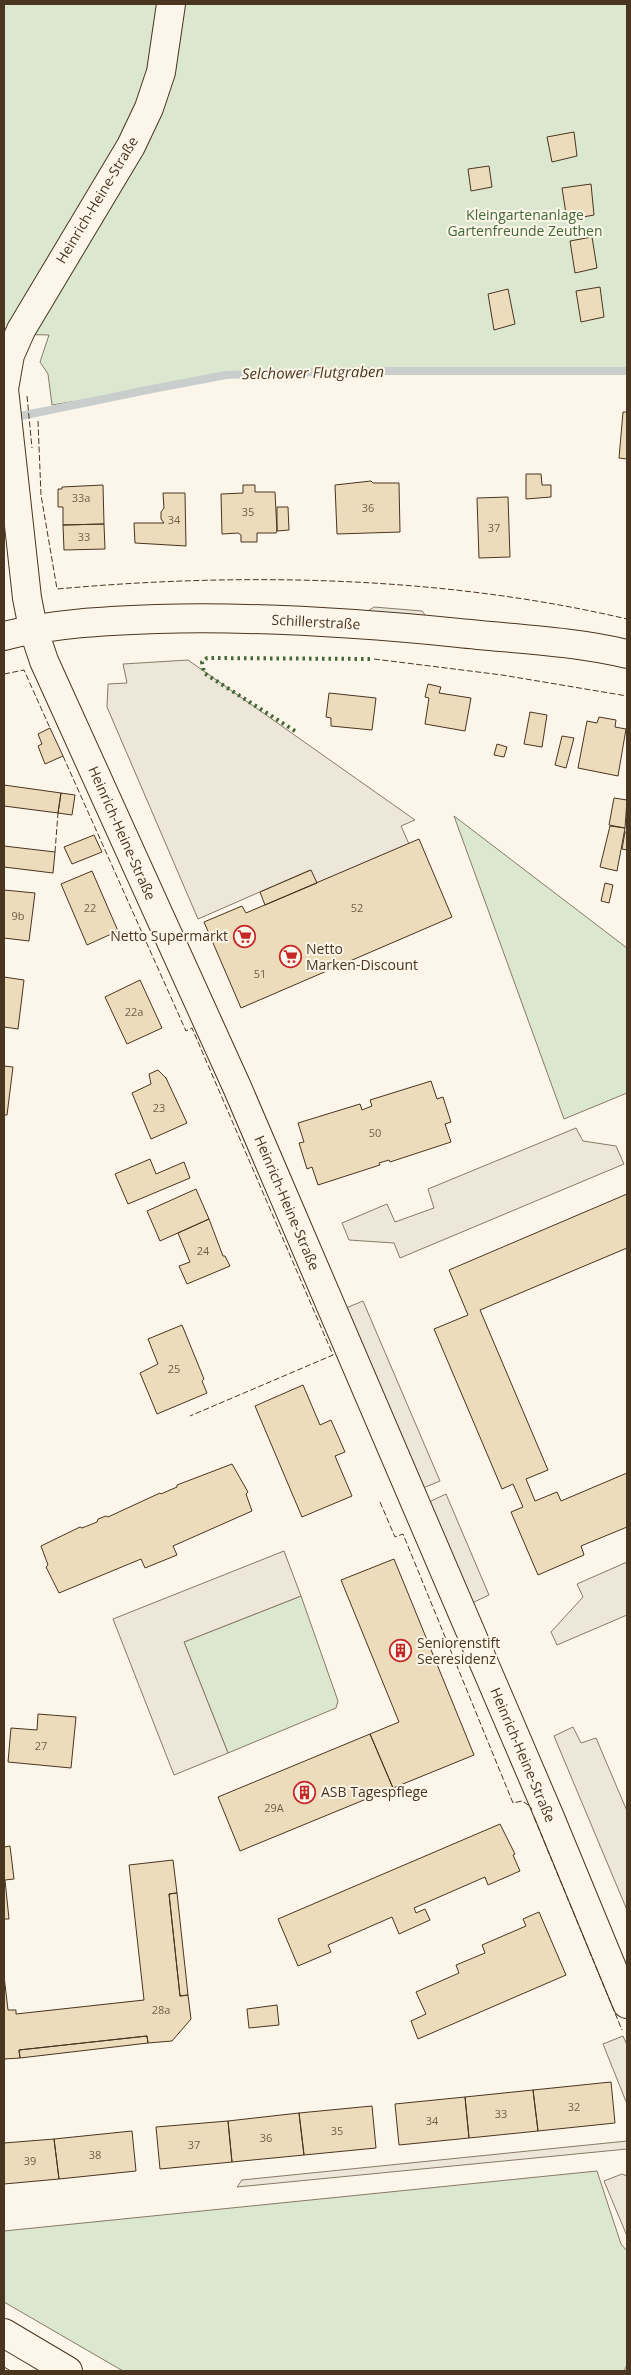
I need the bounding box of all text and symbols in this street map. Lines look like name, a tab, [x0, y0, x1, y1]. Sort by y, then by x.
street label: Heinrich-Heine-Straße	[51, 133, 142, 267]
park label: Kleingartenanlage Gartenfreunde Zeuthen	[447, 205, 603, 240]
water label: Selchower Flutgraben	[242, 361, 384, 383]
house number: 33a	[72, 490, 90, 505]
house number: 36	[362, 500, 374, 515]
house number: 35	[242, 504, 254, 519]
house number: 34	[168, 512, 181, 527]
house number: 37	[488, 520, 500, 535]
house number: 33	[78, 529, 90, 544]
street label: Schillerstraße	[271, 610, 361, 633]
street label: Heinrich-Heine-Straße	[84, 763, 161, 903]
house number: 22	[84, 900, 96, 915]
house number: 52	[351, 900, 363, 915]
house number: 9b	[11, 908, 25, 923]
supermarket icon: Netto Supermarkt	[232, 924, 256, 948]
place label: Netto Supermarkt	[110, 926, 228, 945]
place label: Netto Marken-Discount	[306, 939, 418, 974]
supermarket icon: Netto Marken-Discount	[278, 945, 302, 969]
house number: 51	[254, 966, 266, 981]
house number: 22a	[125, 1004, 143, 1019]
house number: 23	[153, 1100, 165, 1115]
house number: 50	[369, 1125, 381, 1140]
street label: Heinrich-Heine-Straße	[250, 1132, 325, 1273]
house number: 24	[197, 1243, 210, 1258]
house number: 25	[168, 1361, 180, 1376]
place label: Seniorenstift Seeresidenz	[417, 1633, 500, 1668]
building icon: Seniorenstift Seeresidenz	[389, 1639, 413, 1663]
street label: Heinrich-Heine-Straße	[486, 1684, 561, 1825]
house number: 27	[35, 1738, 47, 1753]
building icon: ASB Tagespflege	[293, 1780, 317, 1804]
place label: ASB Tagespflege	[321, 1782, 428, 1801]
house number: 29A	[264, 1800, 284, 1815]
house number: 28a	[152, 2002, 170, 2017]
house number: 32	[568, 2099, 580, 2114]
house number: 33	[495, 2106, 507, 2121]
house number: 34	[426, 2113, 439, 2128]
house number: 35	[331, 2123, 343, 2138]
house number: 36	[260, 2130, 272, 2145]
house number: 37	[188, 2137, 200, 2152]
house number: 38	[89, 2147, 101, 2162]
house number: 39	[24, 2153, 36, 2168]

